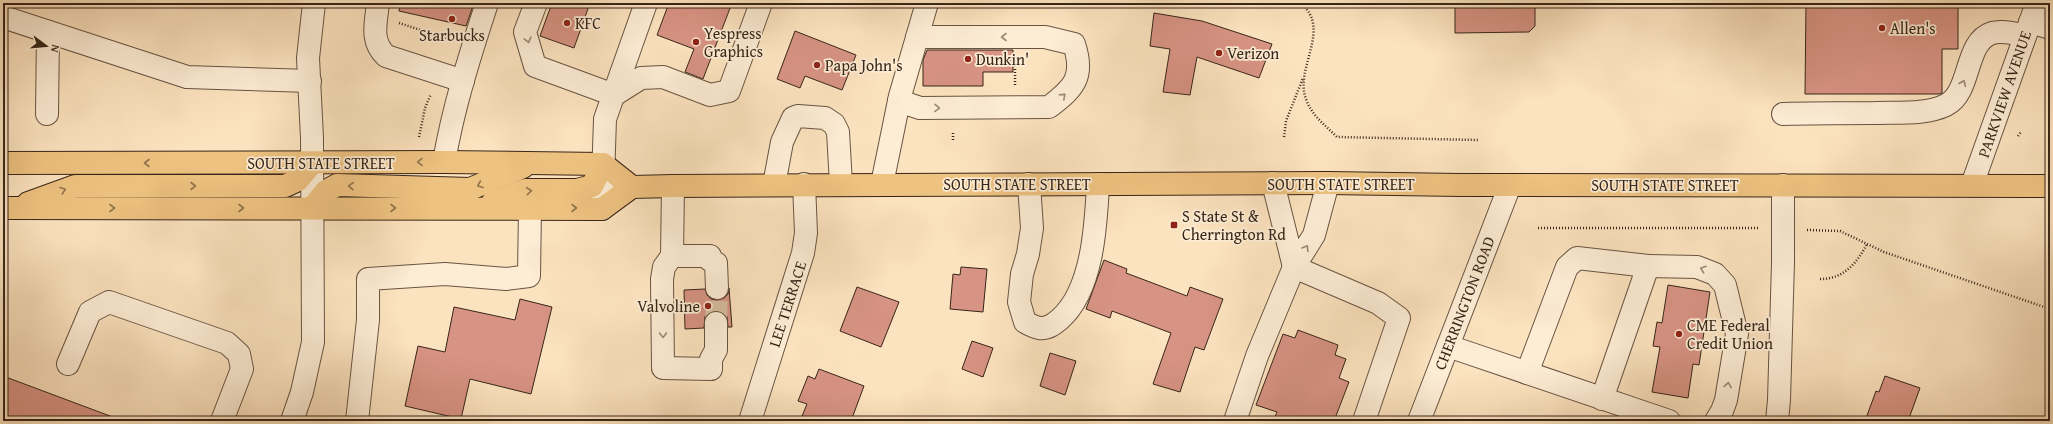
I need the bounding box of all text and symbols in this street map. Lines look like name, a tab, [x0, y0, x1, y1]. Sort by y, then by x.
place label: KFC	[575, 11, 601, 35]
marker: Starbucks	[447, 14, 457, 24]
place label: Allen's	[1890, 16, 1936, 40]
marker: KFC	[562, 18, 572, 28]
place label: Yespress Graphics	[704, 21, 763, 63]
place label: Starbucks	[419, 23, 485, 47]
marker: Allen's	[1877, 23, 1887, 33]
north arrow	[26, 26, 66, 66]
street label: PARKVIEW AVENUE	[1971, 27, 2037, 161]
one-way arrow	[1001, 32, 1007, 41]
one-way arrow	[523, 37, 531, 43]
marker: Yespress Graphics	[691, 37, 701, 47]
place label: Verizon	[1227, 41, 1279, 65]
text: N	[47, 43, 64, 55]
place label: Dunkin'	[976, 47, 1029, 71]
marker: Verizon	[1214, 48, 1224, 58]
place label: Papa John's	[825, 53, 903, 77]
marker: Dunkin'	[963, 54, 973, 64]
marker: Papa John's	[812, 60, 822, 70]
one-way arrow	[1958, 79, 1966, 86]
one-way arrow	[1058, 94, 1065, 101]
one-way arrow	[934, 104, 940, 112]
street label: SOUTH STATE STREET	[247, 151, 395, 175]
one-way arrow	[417, 158, 423, 166]
one-way arrow	[144, 159, 150, 167]
street label: SOUTH STATE STREET	[943, 172, 1091, 196]
street label: SOUTH STATE STREET	[1267, 172, 1415, 196]
street label: SOUTH STATE STREET	[1591, 173, 1739, 197]
one-way arrow	[477, 180, 484, 188]
one-way arrow	[190, 182, 196, 190]
one-way arrow	[348, 182, 354, 190]
one-way arrow	[60, 186, 67, 195]
one-way arrow	[526, 187, 532, 196]
one-way arrow	[109, 204, 115, 212]
one-way arrow	[238, 204, 244, 212]
one-way arrow	[390, 204, 396, 212]
one-way arrow	[571, 204, 577, 212]
place label: S State St & Cherrington Rd	[1182, 204, 1286, 246]
marker: S State St & Cherrington Rd	[1169, 220, 1179, 230]
street label: CHERRINGTON ROAD	[1427, 233, 1501, 373]
one-way arrow	[1301, 245, 1308, 252]
street label: LEE TERRACE	[762, 258, 812, 350]
one-way arrow	[1699, 265, 1706, 274]
place label: Valvoline	[637, 294, 700, 318]
marker: Valvoline	[703, 301, 713, 311]
place label: CME Federal Credit Union	[1687, 313, 1773, 355]
marker: CME Federal Credit Union	[1674, 329, 1684, 339]
one-way arrow	[659, 332, 667, 338]
one-way arrow	[1723, 381, 1732, 388]

